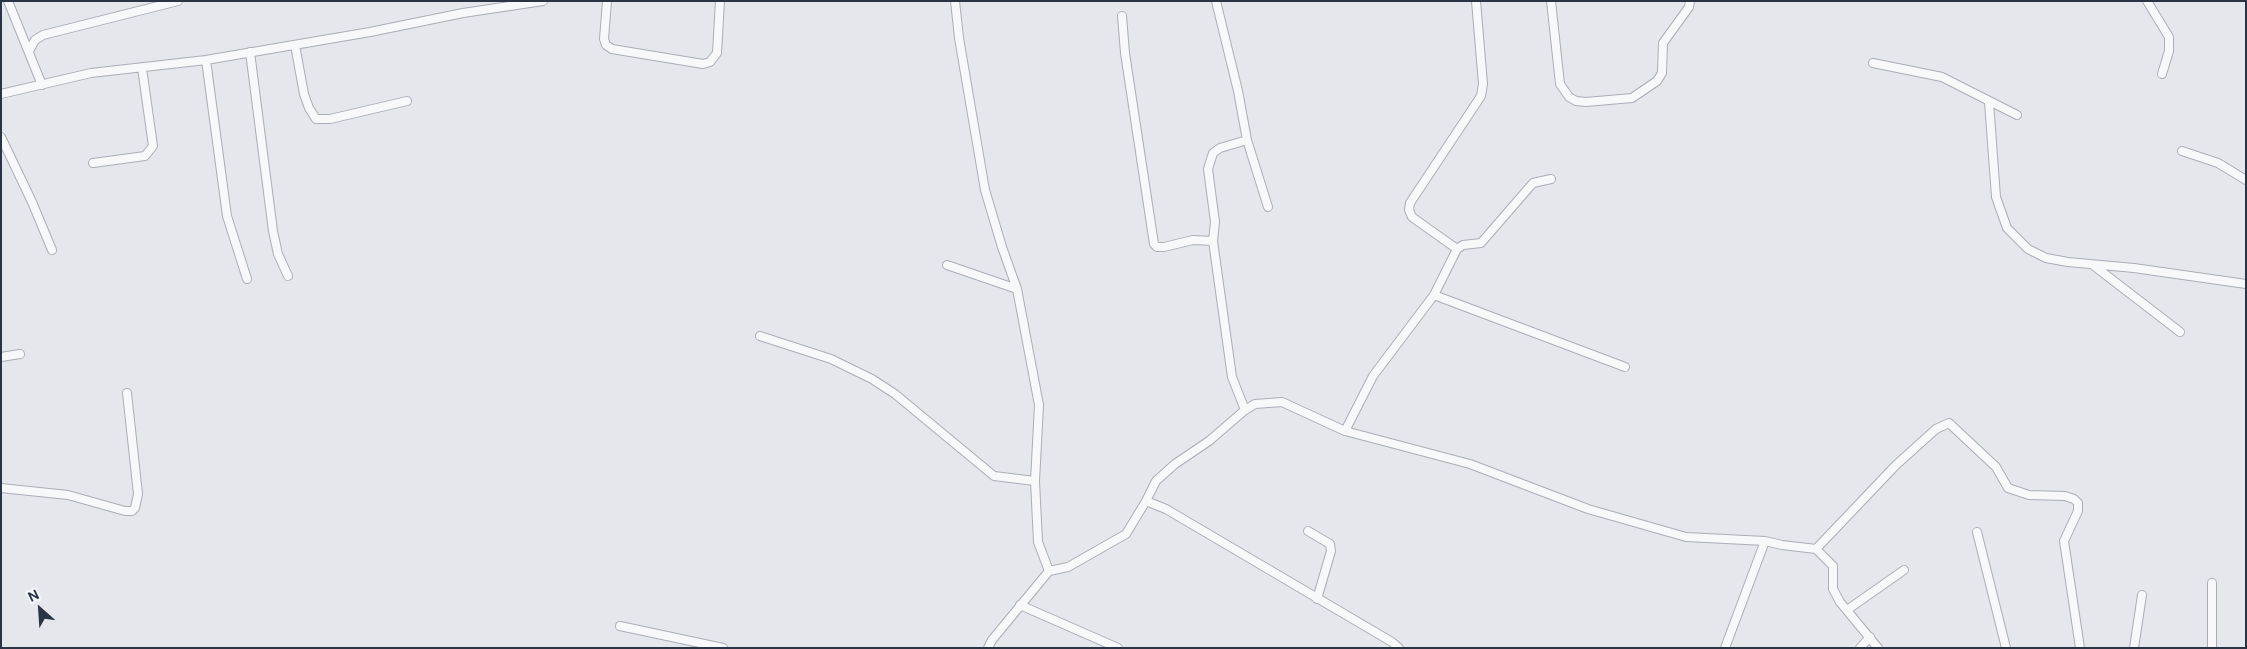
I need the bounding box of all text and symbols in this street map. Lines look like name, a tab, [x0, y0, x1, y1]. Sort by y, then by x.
north arrow	[15, 584, 65, 634]
text: N	[25, 585, 42, 606]

